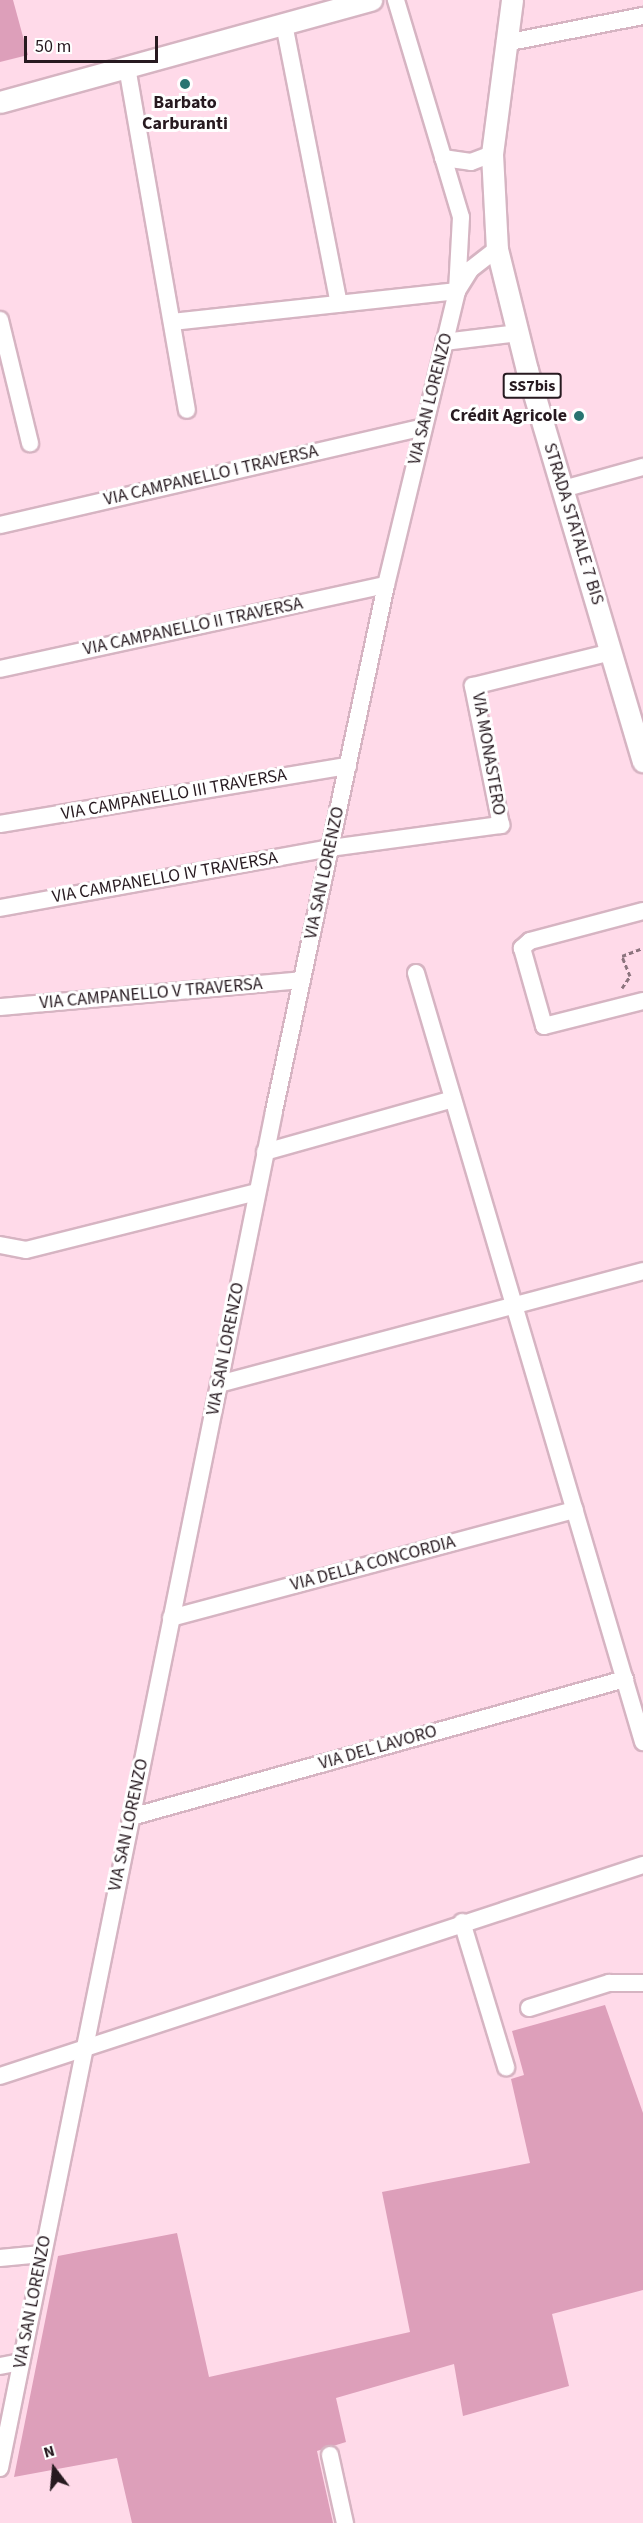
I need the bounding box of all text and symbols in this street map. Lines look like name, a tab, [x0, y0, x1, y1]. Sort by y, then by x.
scale bar	[27, 24, 160, 62]
text: 50 m	[35, 34, 71, 59]
marker: Barbato Carburanti	[178, 77, 192, 91]
place label: Barbato Carburanti	[142, 93, 228, 136]
street label: VIA SAN LORENZO	[404, 331, 458, 467]
road number: SS7bis	[502, 373, 562, 399]
place label: Crédit Agricole	[450, 405, 567, 427]
marker: Crédit Agricole	[572, 409, 586, 423]
street label: STRADA STATALE 7 BIS	[538, 440, 608, 608]
street label: VIA CAMPANELLO I TRAVERSA	[102, 441, 320, 511]
street label: VIA CAMPANELLO II TRAVERSA	[81, 593, 305, 661]
street label: VIA MONASTERO	[467, 691, 509, 817]
street label: VIA CAMPANELLO III TRAVERSA	[60, 765, 288, 825]
street label: VIA SAN LORENZO	[300, 805, 350, 941]
street label: VIA CAMPANELLO IV TRAVERSA	[51, 848, 279, 908]
street label: VIA CAMPANELLO V TRAVERSA	[39, 973, 263, 1015]
street label: VIA SAN LORENZO	[203, 1281, 249, 1417]
street label: VIA DELLA CONCORDIA	[288, 1532, 458, 1596]
street label: VIA DEL LAVORO	[316, 1721, 440, 1775]
street label: VIA SAN LORENZO	[104, 1757, 154, 1893]
street label: VIA SAN LORENZO	[10, 2234, 56, 2370]
north arrow	[24, 2439, 84, 2499]
text: N	[41, 2440, 57, 2464]

